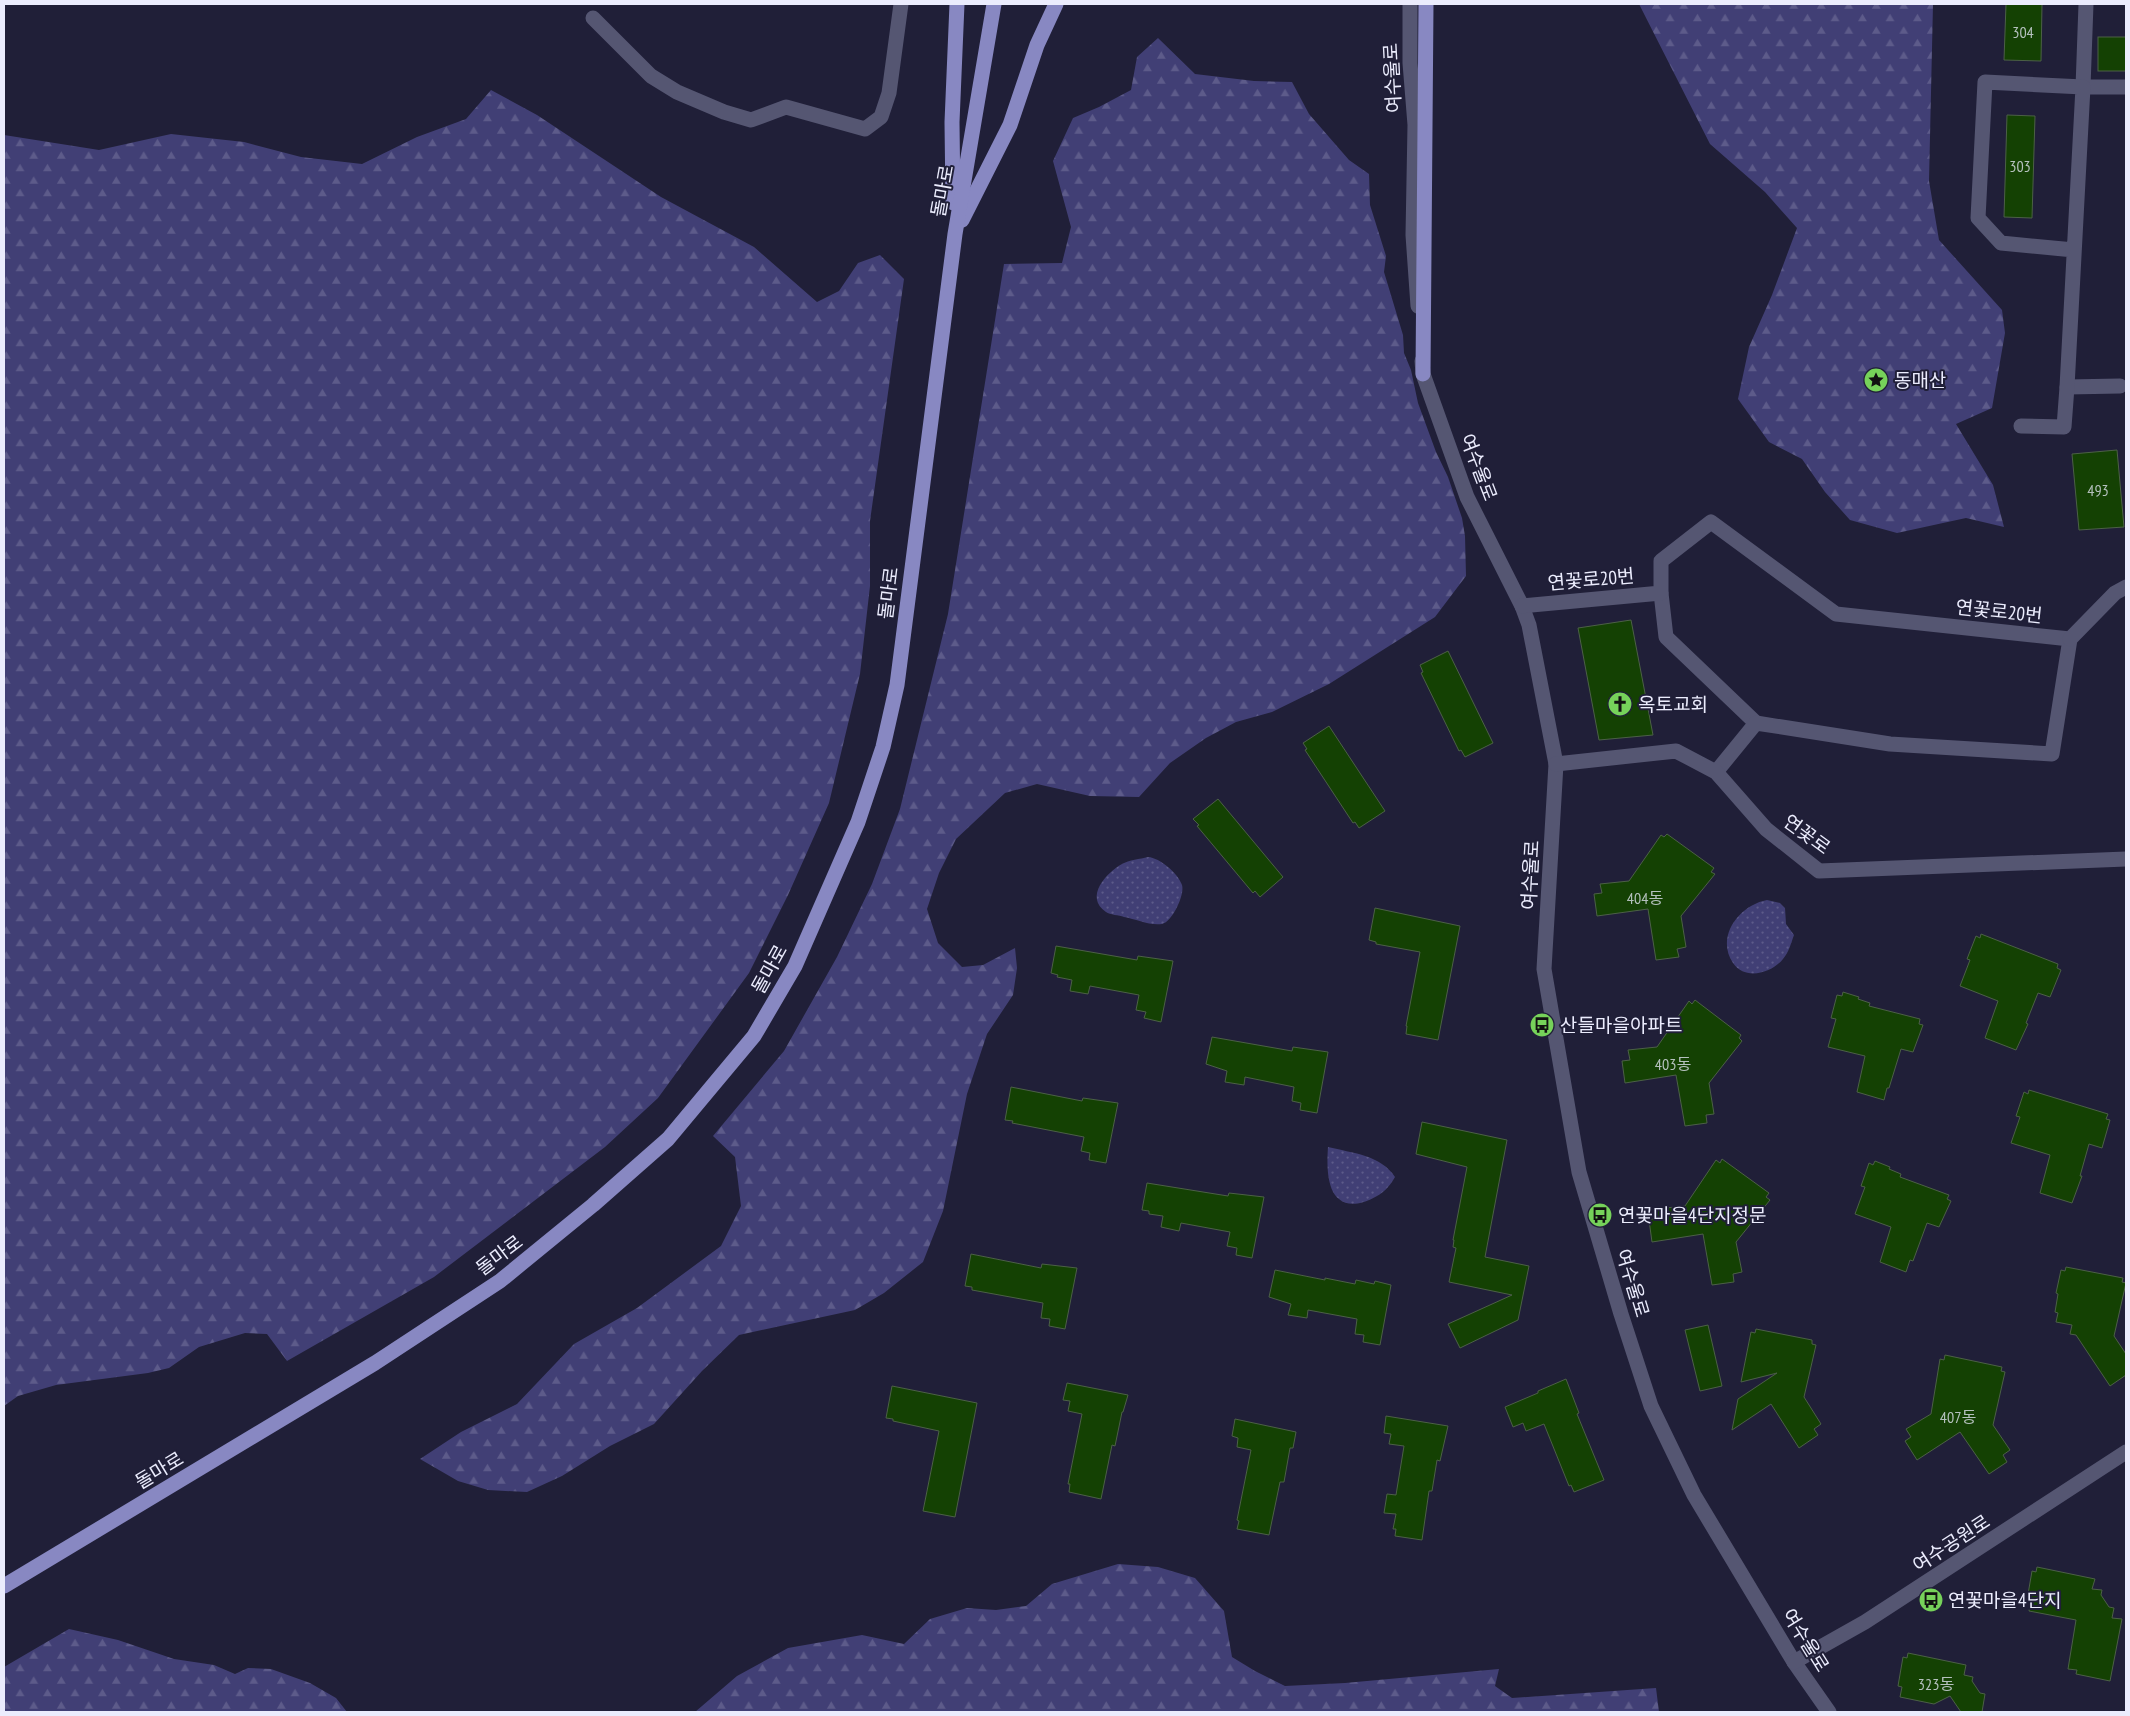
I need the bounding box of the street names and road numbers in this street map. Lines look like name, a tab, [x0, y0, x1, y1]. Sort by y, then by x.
street label: 여수울로	[1378, 42, 1406, 114]
street label: 돌마로	[926, 163, 958, 219]
street label: 여수울로	[1455, 430, 1503, 504]
street label: 연꽃로20번	[1547, 563, 1635, 595]
street label: 돌마로	[873, 566, 903, 620]
street label: 연꽃로20번	[1954, 595, 2044, 627]
street label: 연꽃로	[1779, 809, 1835, 859]
street label: 여수울로	[1516, 839, 1544, 911]
street label: 돌마로	[746, 940, 792, 998]
street label: 돌마로	[471, 1230, 527, 1280]
street label: 여수울로	[1611, 1246, 1655, 1320]
street label: 돌마로	[130, 1446, 188, 1494]
street label: 여수공원로	[1908, 1509, 1994, 1577]
street label: 여수울로	[1777, 1604, 1835, 1676]

